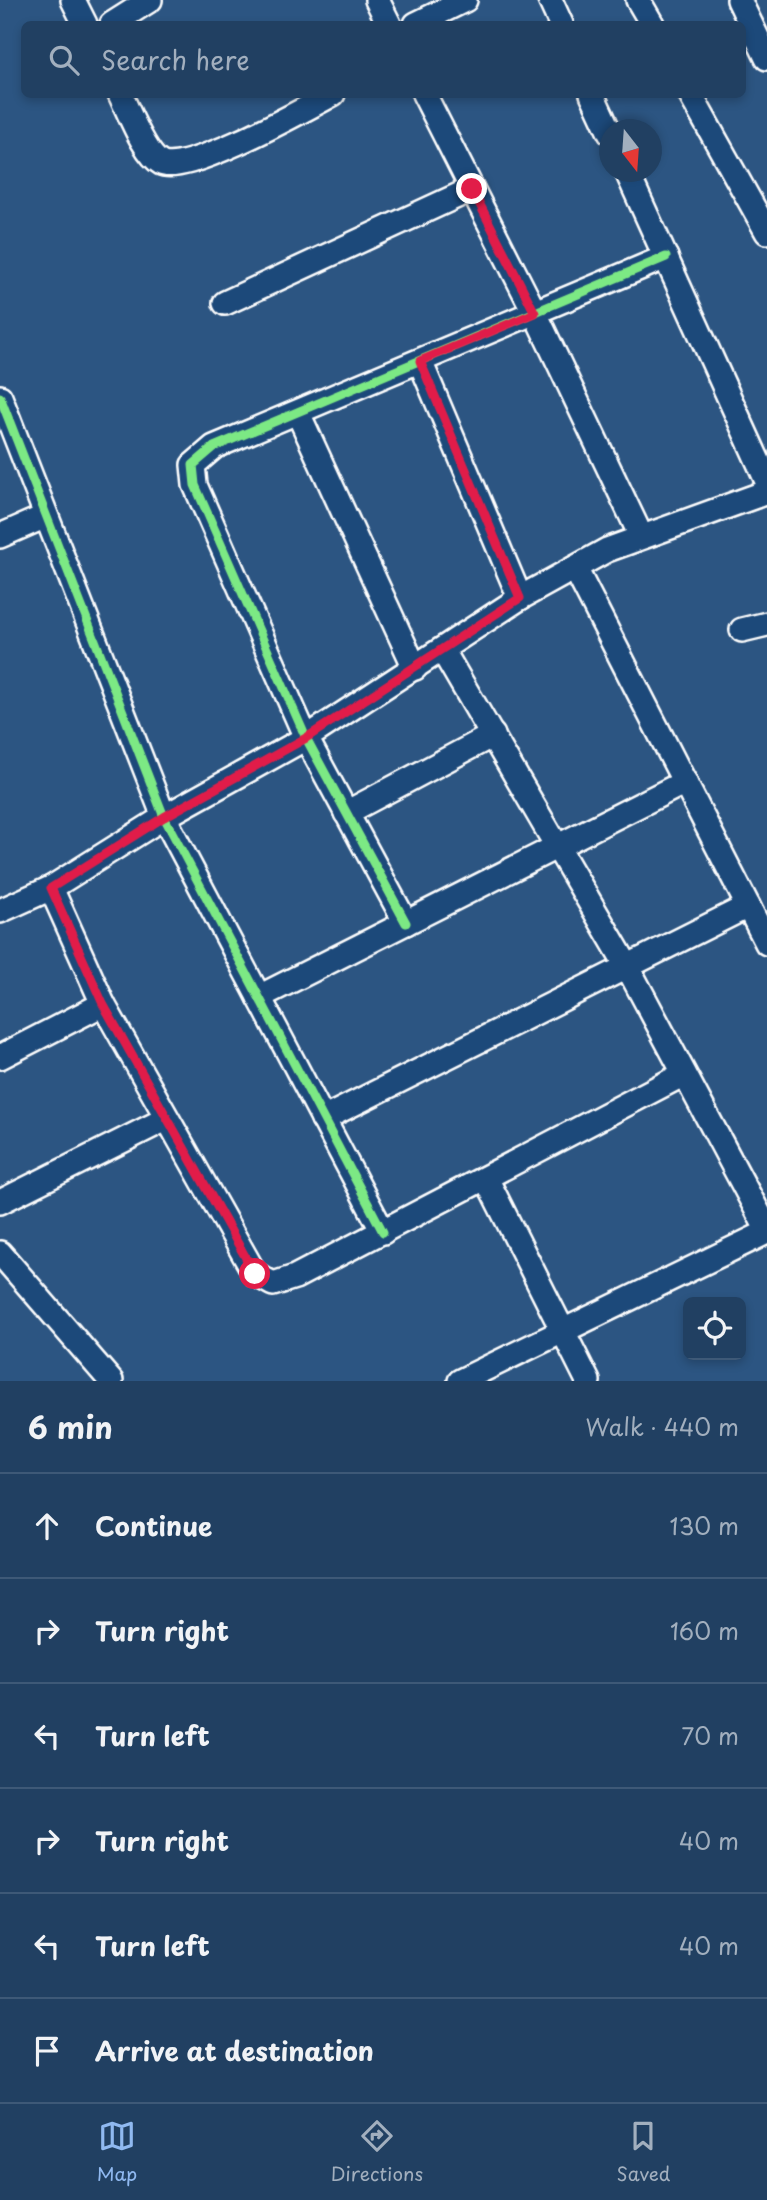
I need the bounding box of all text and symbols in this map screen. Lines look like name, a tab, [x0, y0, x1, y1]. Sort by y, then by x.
search box	[21, 21, 746, 98]
text: Search here	[101, 40, 250, 79]
icon: search	[45, 41, 83, 79]
north arrow	[599, 119, 662, 182]
route end	[456, 173, 487, 204]
route start	[239, 1258, 270, 1289]
map controls	[683, 1297, 746, 1360]
button: locate	[683, 1297, 746, 1360]
text: 6 min	[28, 1404, 113, 1449]
text: Walk · 440 m	[586, 1409, 739, 1444]
text: Continue	[95, 1506, 212, 1545]
icon: ahead	[28, 1507, 66, 1545]
text: 130 m	[669, 1508, 739, 1543]
text: Turn right	[95, 1611, 229, 1650]
icon: right	[28, 1612, 66, 1650]
text: 160 m	[670, 1613, 739, 1648]
text: Turn left	[95, 1716, 210, 1755]
icon: left	[28, 1717, 66, 1755]
text: 70 m	[681, 1718, 739, 1753]
text: Turn right	[95, 1821, 229, 1860]
icon: right	[28, 1822, 66, 1860]
text: 40 m	[679, 1823, 739, 1858]
text: Turn left	[95, 1926, 210, 1965]
icon: left	[28, 1927, 66, 1965]
text: 40 m	[679, 1928, 739, 1963]
text: Arrive at destination	[95, 2031, 374, 2070]
icon: arrive	[28, 2032, 66, 2070]
tab: Map	[97, 2117, 137, 2187]
tab: Directions	[331, 2117, 423, 2187]
tab: Saved	[616, 2117, 670, 2187]

